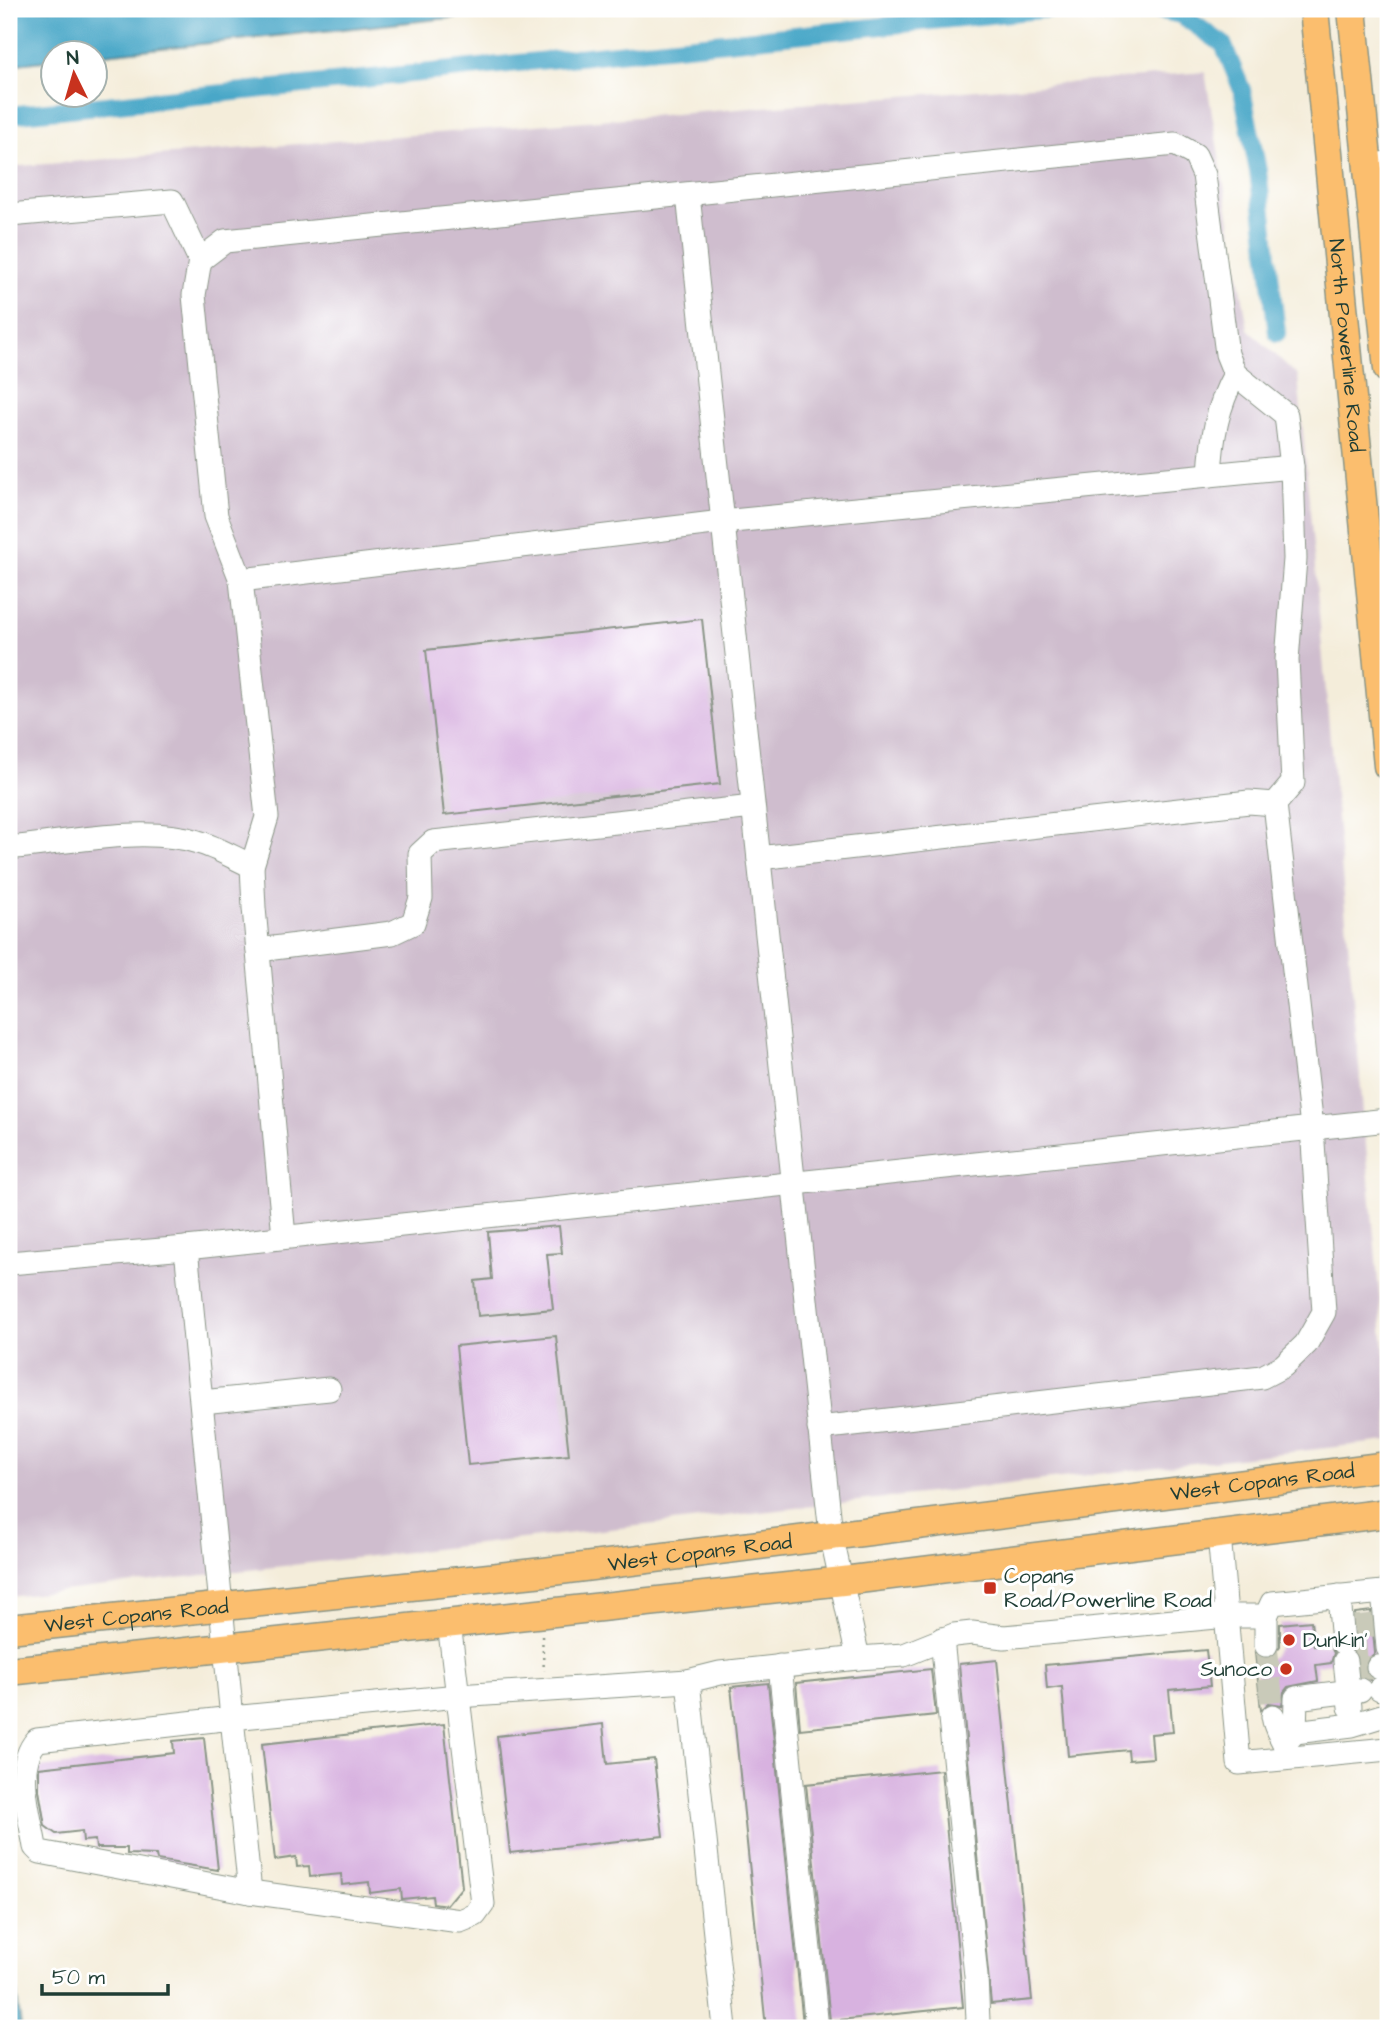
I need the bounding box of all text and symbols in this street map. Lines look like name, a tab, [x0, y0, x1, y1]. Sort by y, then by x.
north arrow	[38, 38, 108, 108]
text: N	[66, 45, 80, 73]
street label: North Powerline Road	[1322, 237, 1371, 454]
street label: West Copans Road	[1169, 1456, 1356, 1508]
street label: West Copans Road	[606, 1527, 794, 1579]
place label: Copans Road/Powerline Road	[1004, 1562, 1212, 1615]
marker: Copans Road/Powerline Road	[982, 1580, 998, 1596]
street label: West Copans Road	[43, 1592, 230, 1640]
place label: Dunkin'	[1303, 1626, 1368, 1655]
marker: Dunkin'	[1281, 1632, 1297, 1648]
place label: Sunoco	[1200, 1655, 1272, 1684]
marker: Sunoco	[1278, 1661, 1294, 1677]
scale bar	[42, 1953, 168, 1997]
text: 50 m	[52, 1963, 106, 1992]

